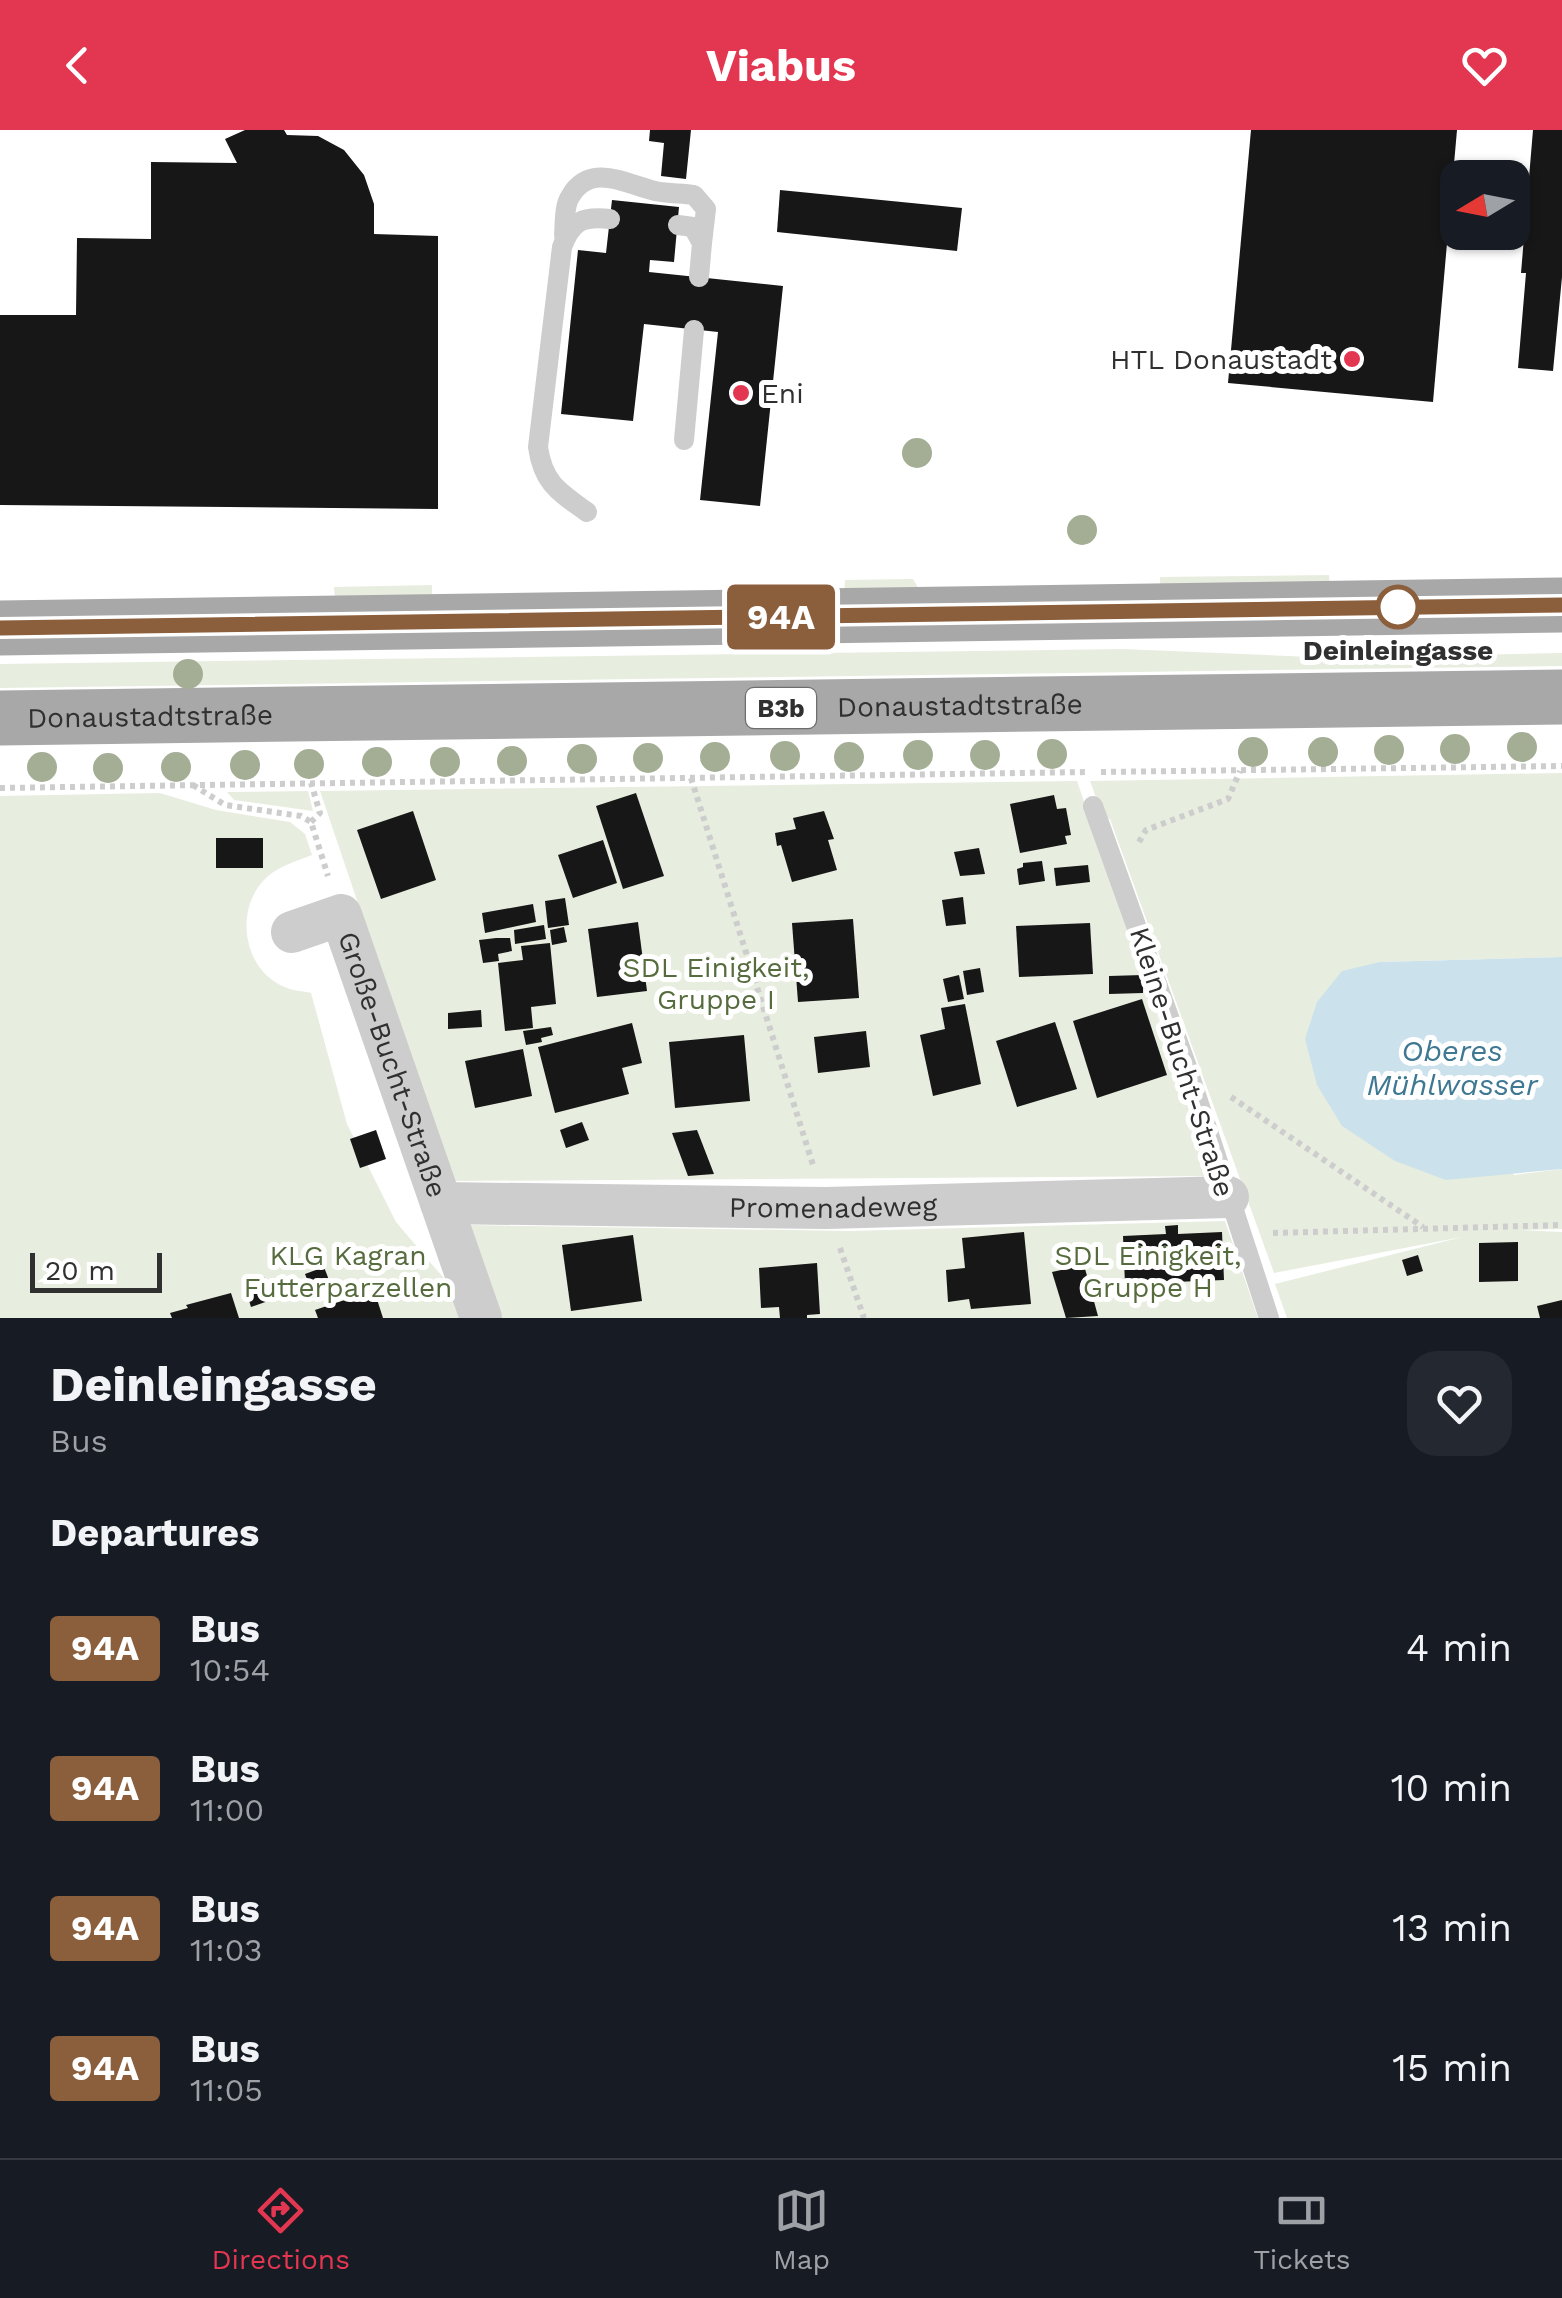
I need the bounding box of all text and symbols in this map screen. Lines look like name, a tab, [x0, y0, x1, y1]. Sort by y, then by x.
icon: back	[50, 38, 105, 93]
icon: heart	[1457, 38, 1512, 93]
text: Viabus	[706, 39, 856, 92]
north arrow	[1440, 160, 1530, 250]
map controls	[1440, 160, 1530, 250]
place label: HTL Donaustadt	[1110, 343, 1332, 376]
marker: HTL Donaustadt	[1341, 348, 1363, 370]
place label: Eni	[761, 377, 804, 410]
marker: Eni	[730, 382, 752, 404]
line badge: 94A	[724, 584, 838, 650]
marker: Deinleingasse	[1377, 586, 1419, 628]
text: 94A	[747, 596, 815, 638]
place label: Deinleingasse	[1303, 634, 1493, 667]
street label: Donaustadtstraße	[837, 687, 1083, 723]
road number: B3b	[746, 688, 816, 728]
street label: Donaustadtstraße	[27, 698, 273, 734]
street label: Kleine-Bucht-Straße	[1123, 923, 1241, 1201]
street label: Große-Bucht-Straße	[331, 927, 454, 1202]
park label: SDL Einigkeit, Gruppe I	[623, 951, 809, 1016]
water label: Oberes Mühlwasser	[1366, 1033, 1539, 1102]
street label: Promenadeweg	[729, 1188, 938, 1225]
park label: KLG Kagran Futterparzellen	[244, 1239, 452, 1304]
park label: SDL Einigkeit, Gruppe H	[1055, 1239, 1241, 1304]
scale bar	[30, 1248, 162, 1292]
text: 20 m	[45, 1254, 115, 1287]
button: heart	[1407, 1351, 1512, 1456]
text: Deinleingasse	[50, 1356, 377, 1413]
text: Bus	[50, 1422, 108, 1460]
text: Departures	[50, 1511, 259, 1555]
text: Bus	[190, 1607, 260, 1651]
text: 4 min	[1406, 1626, 1512, 1670]
text: 94A	[71, 1627, 139, 1669]
text: 10:54	[190, 1651, 270, 1689]
text: Bus	[190, 1747, 260, 1791]
text: 10 min	[1391, 1766, 1512, 1810]
text: 94A	[71, 1767, 139, 1809]
text: 11:00	[190, 1791, 264, 1829]
text: Bus	[190, 1887, 260, 1931]
text: 13 min	[1392, 1906, 1512, 1950]
text: 94A	[71, 1907, 139, 1949]
text: 11:03	[190, 1931, 262, 1969]
text: Bus	[190, 2027, 260, 2071]
text: 15 min	[1392, 2046, 1512, 2090]
text: 94A	[71, 2047, 139, 2089]
text: 11:05	[190, 2071, 263, 2109]
tab: Directions	[212, 2183, 350, 2276]
tab: Map	[773, 2183, 830, 2276]
tab: Tickets	[1253, 2183, 1350, 2276]

